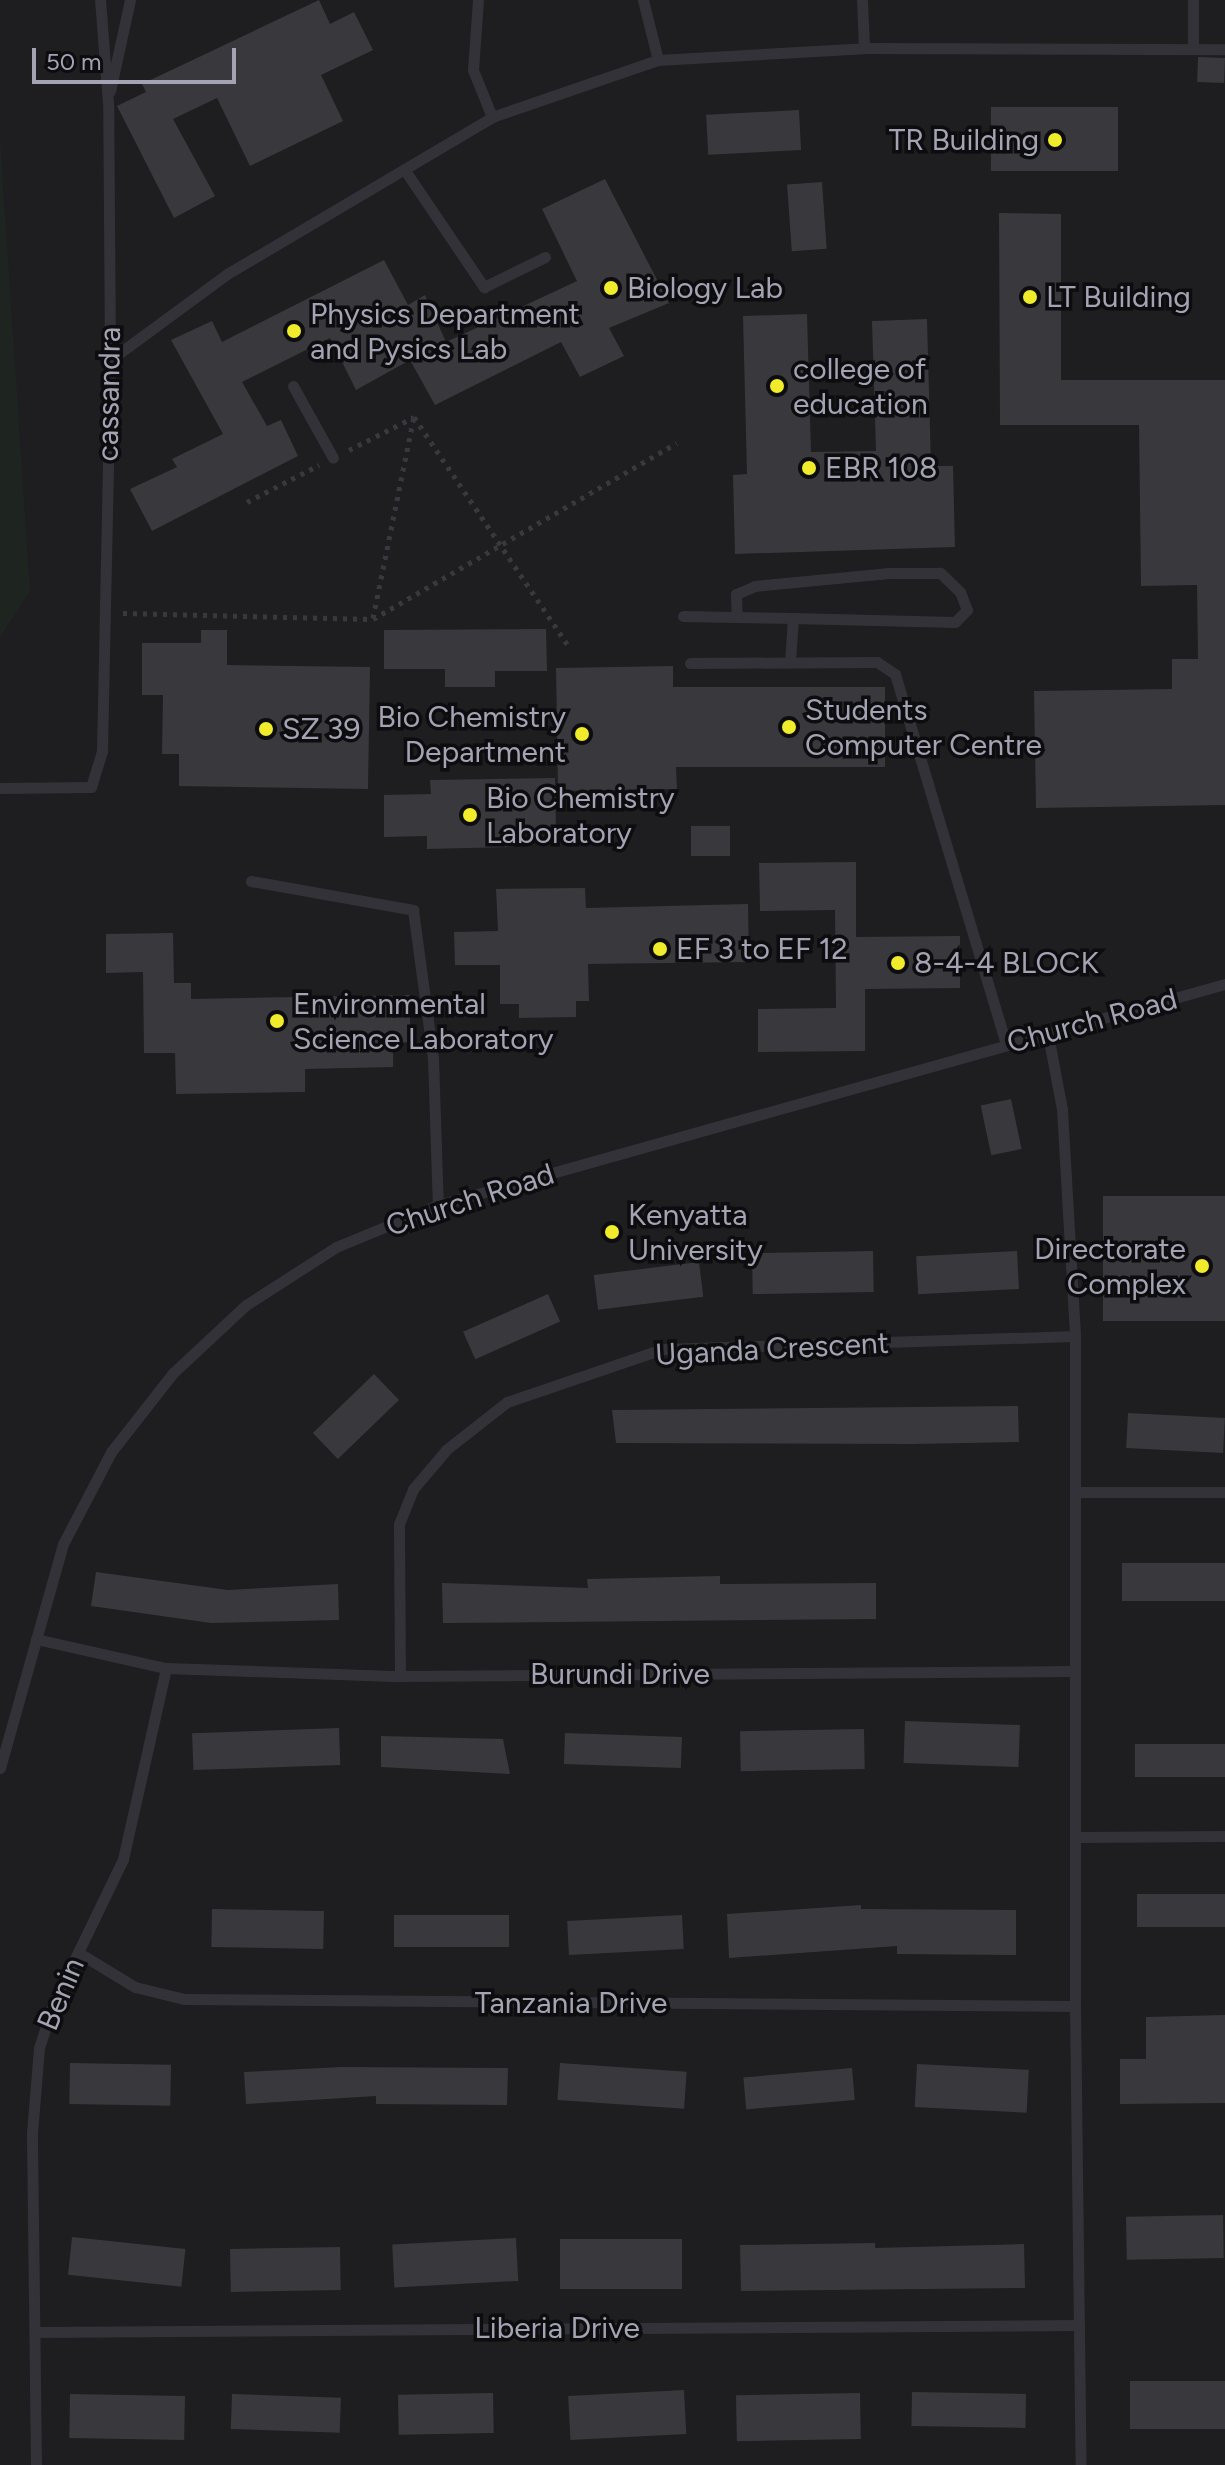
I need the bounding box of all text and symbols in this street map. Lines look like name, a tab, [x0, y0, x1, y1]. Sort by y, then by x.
scale bar	[36, 32, 240, 82]
text: 50 m	[46, 47, 102, 76]
place label: TR Building	[889, 122, 1039, 158]
marker: TR Building	[1046, 131, 1064, 149]
place label: Biology Lab	[627, 270, 783, 306]
marker: Biology Lab	[602, 279, 620, 297]
place label: LT Building	[1046, 279, 1191, 315]
marker: LT Building	[1021, 288, 1039, 306]
place label: Physics Department and Pysics Lab	[310, 296, 580, 366]
marker: Physics Department and Pysics Lab	[285, 322, 303, 340]
street label: cassandra	[90, 326, 128, 462]
place label: college of education	[793, 351, 928, 422]
marker: college of education	[768, 377, 786, 395]
place label: EBR 108	[825, 450, 937, 486]
marker: EBR 108	[800, 459, 818, 477]
place label: Students Computer Centre	[805, 692, 1042, 762]
place label: Bio Chemistry Department	[377, 699, 566, 770]
place label: SZ 39	[282, 711, 360, 747]
marker: Students Computer Centre	[780, 718, 798, 736]
marker: SZ 39	[257, 720, 275, 738]
marker: Bio Chemistry Department	[573, 725, 591, 743]
place label: Bio Chemistry Laboratory	[486, 780, 675, 850]
marker: Bio Chemistry Laboratory	[461, 806, 479, 824]
place label: EF 3 to EF 12	[676, 931, 848, 967]
marker: EF 3 to EF 12	[651, 940, 669, 958]
place label: 8-4-4 BLOCK	[914, 945, 1099, 981]
marker: 8-4-4 BLOCK	[889, 954, 907, 972]
street label: Church Road	[1003, 981, 1181, 1061]
place label: Environmental Science Laboratory	[293, 986, 554, 1056]
marker: Environmental Science Laboratory	[268, 1012, 286, 1030]
street label: Church Road	[381, 1156, 559, 1244]
place label: Kenyatta University	[628, 1197, 763, 1268]
marker: Kenyatta University	[603, 1223, 621, 1241]
place label: Directorate Complex	[1034, 1231, 1186, 1302]
marker: Directorate Complex	[1193, 1257, 1211, 1275]
street label: Uganda Crescent	[654, 1325, 890, 1373]
street label: Burundi Drive	[530, 1656, 710, 1692]
street label: Benin	[30, 1952, 92, 2036]
street label: Tanzania Drive	[475, 1985, 667, 2021]
street label: Liberia Drive	[474, 2310, 640, 2346]

